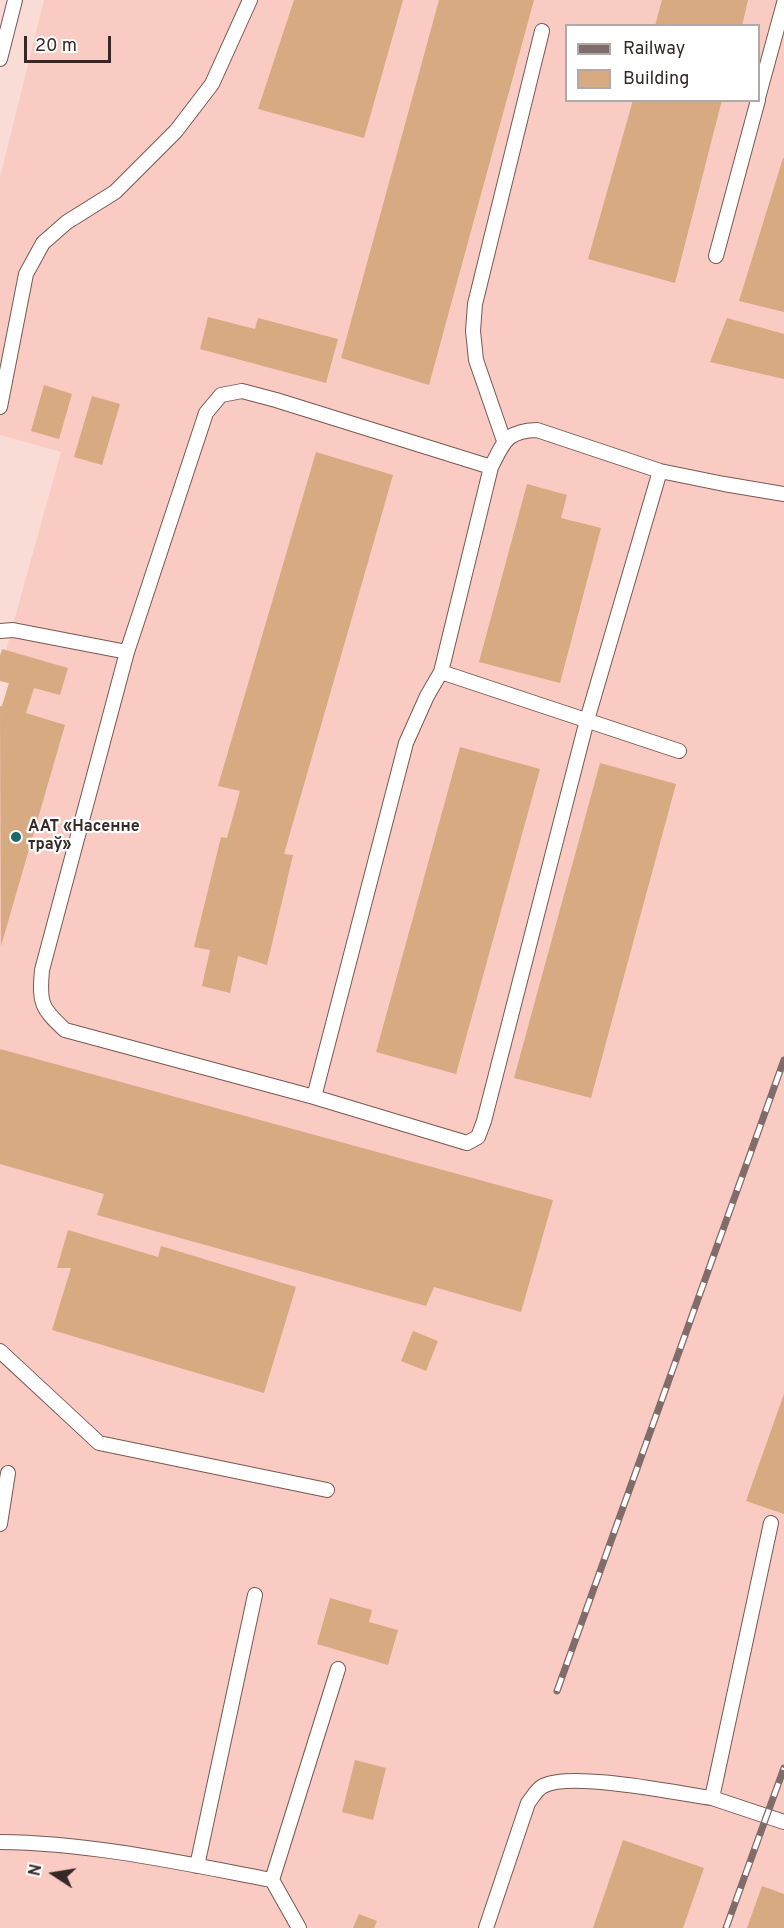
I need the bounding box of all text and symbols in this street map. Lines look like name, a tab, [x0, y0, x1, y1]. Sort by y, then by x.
scale bar	[27, 24, 114, 62]
legend	[565, 24, 760, 102]
text: 20 m	[35, 35, 77, 58]
text: Railway	[623, 38, 685, 61]
text: Building	[623, 68, 689, 91]
place label: ААТ «Насенне траў»	[28, 818, 140, 856]
marker: ААТ «Насенне траў»	[9, 830, 23, 844]
north arrow	[24, 1844, 84, 1904]
text: N	[25, 1863, 47, 1878]

